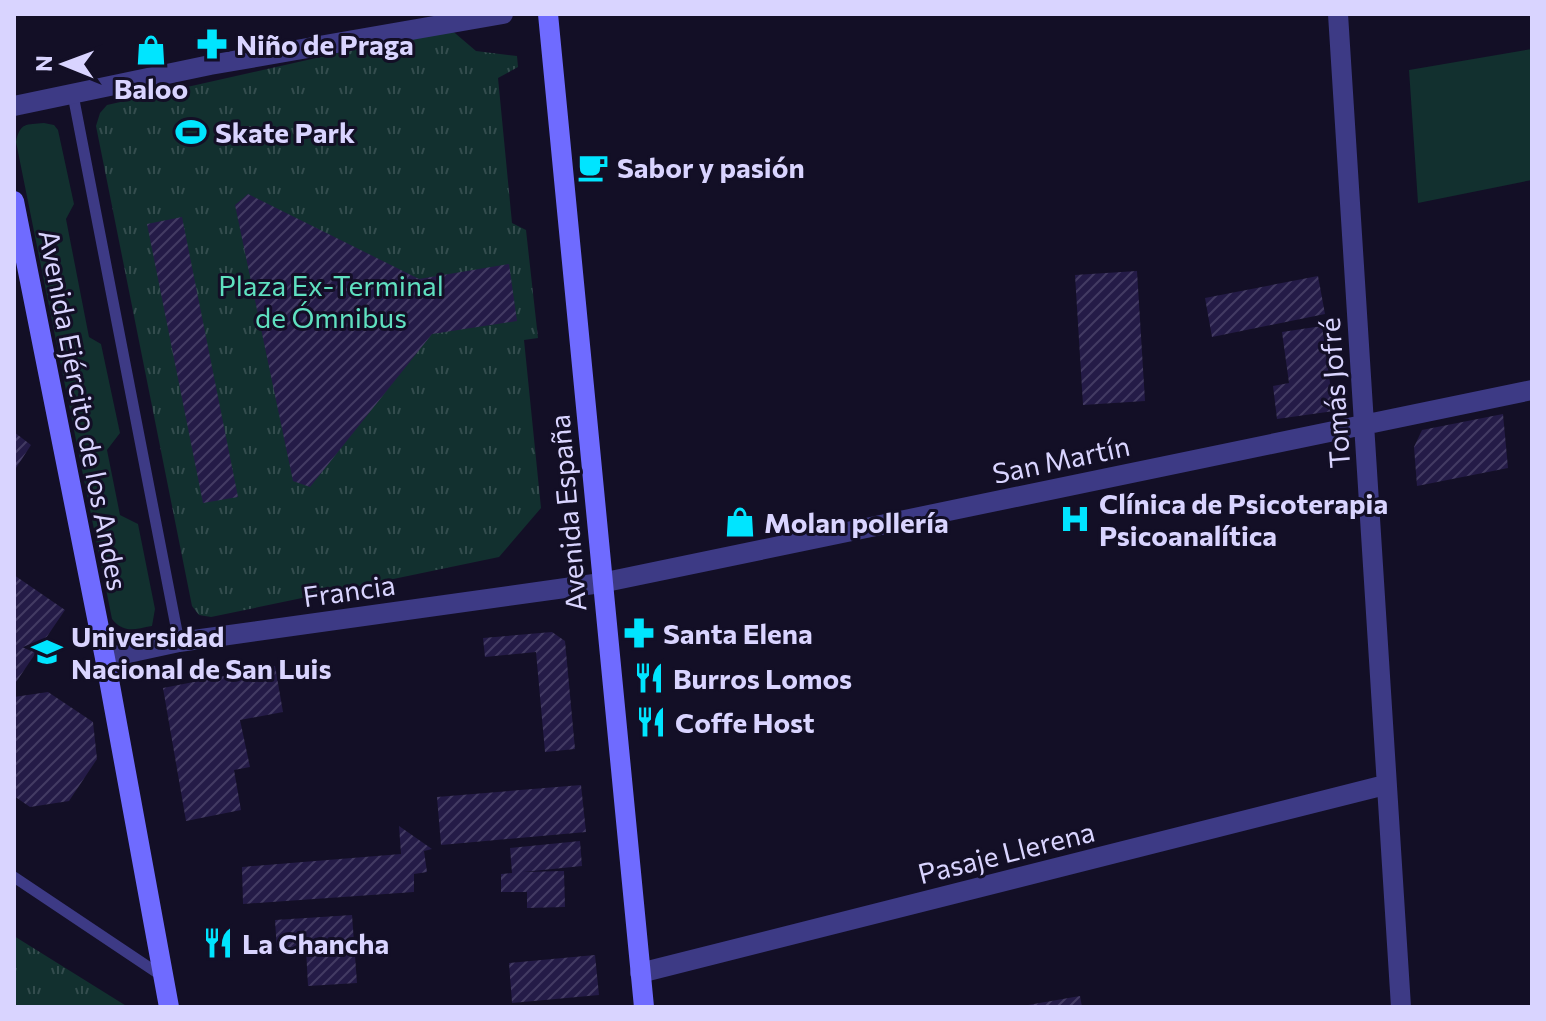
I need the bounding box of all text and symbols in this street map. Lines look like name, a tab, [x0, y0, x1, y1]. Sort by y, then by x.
north arrow	[24, 24, 104, 104]
pharmacy icon: Niño de Praga	[195, 27, 229, 61]
place label: Niño de Praga	[236, 27, 414, 61]
shop icon: Baloo	[134, 33, 168, 67]
text: N	[30, 55, 57, 72]
place label: Baloo	[114, 71, 188, 105]
sports icon: Skate Park	[174, 115, 208, 149]
place label: Skate Park	[215, 115, 355, 149]
cafe icon: Sabor y pasión	[576, 150, 610, 184]
place label: Sabor y pasión	[617, 150, 805, 184]
street label: Avenida Ejército de los Andes	[32, 227, 136, 593]
park label: Plaza Ex-Terminal de Ómnibus	[218, 268, 444, 334]
street label: Tomás Jofré	[1312, 317, 1356, 469]
street label: Avenida España	[541, 413, 593, 613]
street label: San Martín	[989, 428, 1133, 490]
place label: Clínica de Psicoterapia Psicoanalítica	[1099, 486, 1388, 552]
hospital icon: Clínica de Psicoterapia Psicoanalítica	[1058, 502, 1092, 536]
shop icon: Molan pollería	[723, 505, 757, 539]
place label: Molan pollería	[764, 505, 949, 539]
street label: Francia	[301, 567, 397, 613]
pharmacy icon: Santa Elena	[622, 616, 656, 650]
place label: Santa Elena	[663, 616, 813, 650]
place label: Universidad Nacional de San Luis	[71, 619, 331, 685]
school or university icon: Universidad Nacional de San Luis	[30, 635, 64, 669]
restaurant icon: Burros Lomos	[632, 661, 666, 695]
place label: Burros Lomos	[673, 661, 852, 695]
restaurant icon: Coffe Host	[634, 705, 668, 739]
place label: Coffe Host	[675, 705, 815, 739]
street label: Pasaje Llerena	[914, 814, 1098, 890]
restaurant icon: La Chancha	[201, 926, 235, 960]
place label: La Chancha	[242, 926, 389, 960]

